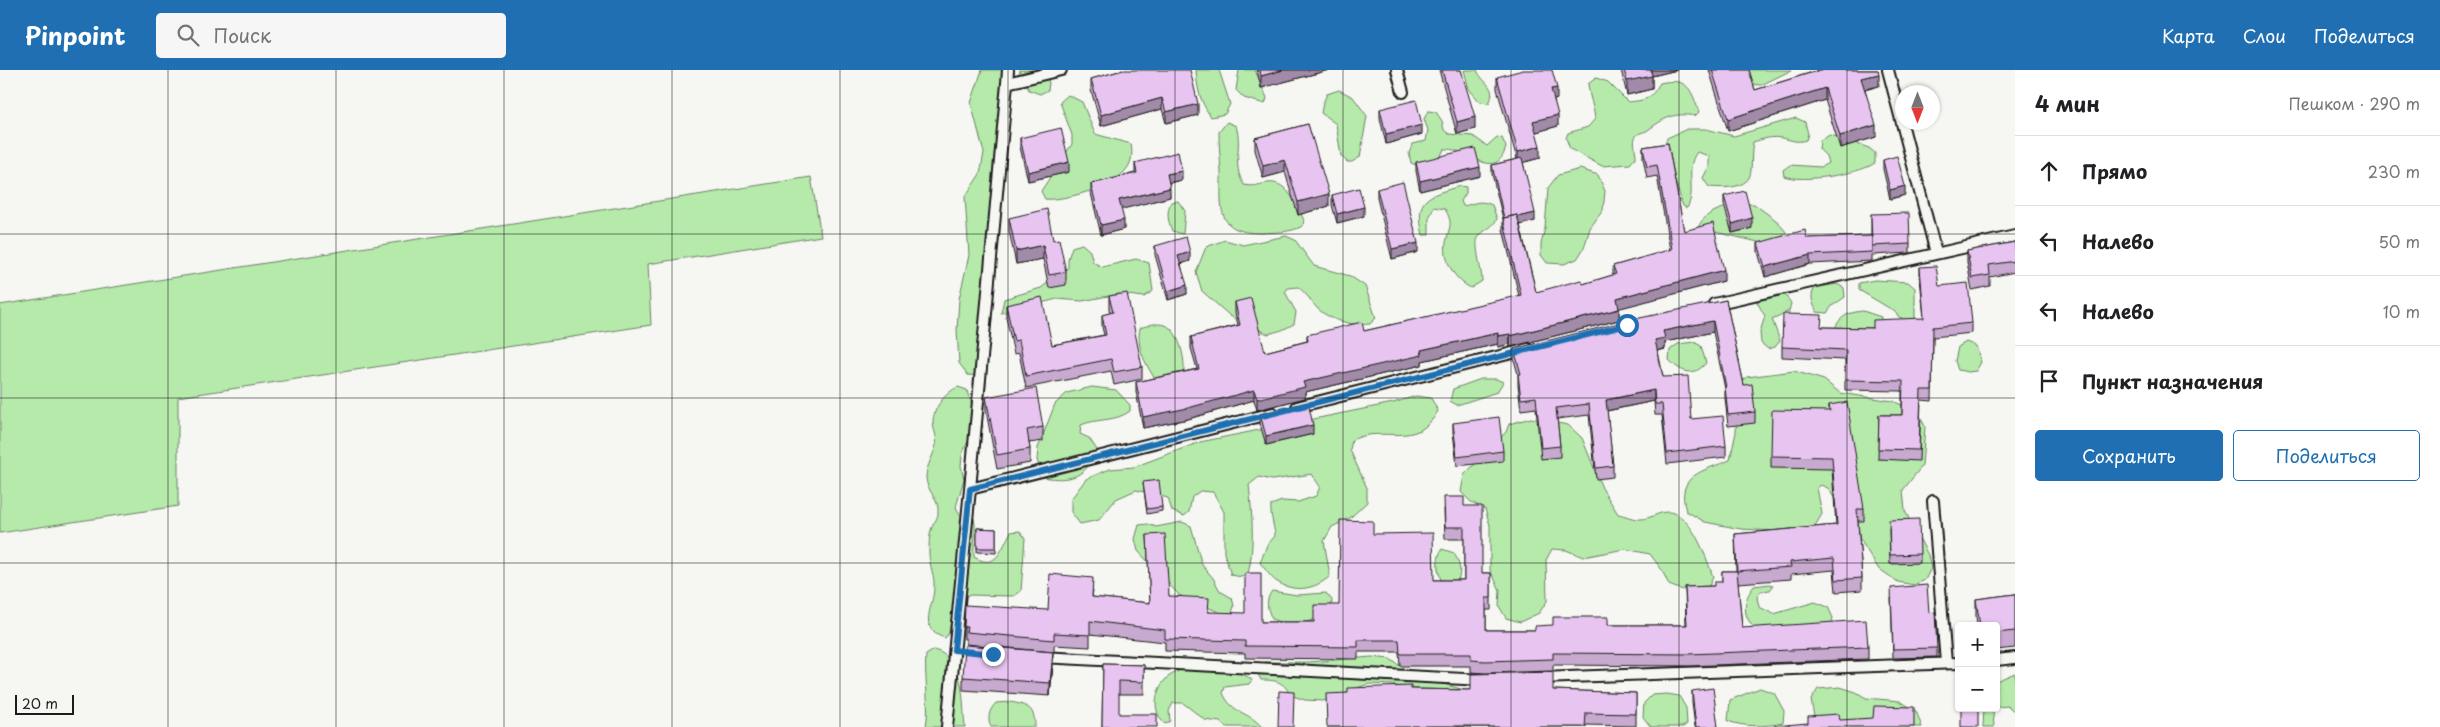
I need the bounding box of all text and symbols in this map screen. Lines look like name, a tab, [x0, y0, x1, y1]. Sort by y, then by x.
search box	[156, 13, 506, 58]
text: Pinpoint	[25, 17, 126, 53]
icon: search	[174, 21, 202, 49]
text: Поиск	[214, 21, 271, 49]
text: Карта	[2162, 22, 2215, 49]
text: Слои	[2243, 22, 2286, 49]
text: Поделиться	[2314, 22, 2415, 49]
north arrow	[1895, 85, 1940, 130]
text: 4 мин	[2035, 87, 2100, 119]
text: Пешком · 290 m	[2289, 91, 2420, 115]
icon: ahead	[2035, 157, 2063, 185]
text: Прямо	[2082, 157, 2147, 185]
text: 230 m	[2368, 159, 2420, 183]
icon: left	[2035, 227, 2063, 255]
text: Налево	[2082, 227, 2154, 255]
text: 50 m	[2379, 229, 2420, 253]
icon: left	[2035, 297, 2063, 325]
text: Налево	[2082, 297, 2154, 325]
text: 10 m	[2383, 299, 2420, 323]
route start	[1616, 314, 1639, 337]
icon: arrive	[2035, 367, 2063, 395]
text: Пункт назначения	[2082, 367, 2263, 395]
button: Сохранить	[2035, 430, 2223, 481]
button: Поделиться	[2233, 430, 2420, 481]
map controls	[1955, 622, 2000, 712]
button: +	[1955, 622, 2000, 667]
route end	[982, 643, 1005, 666]
button: −	[1955, 667, 2000, 712]
scale bar	[15, 692, 74, 715]
text: 20 m	[22, 693, 58, 714]

